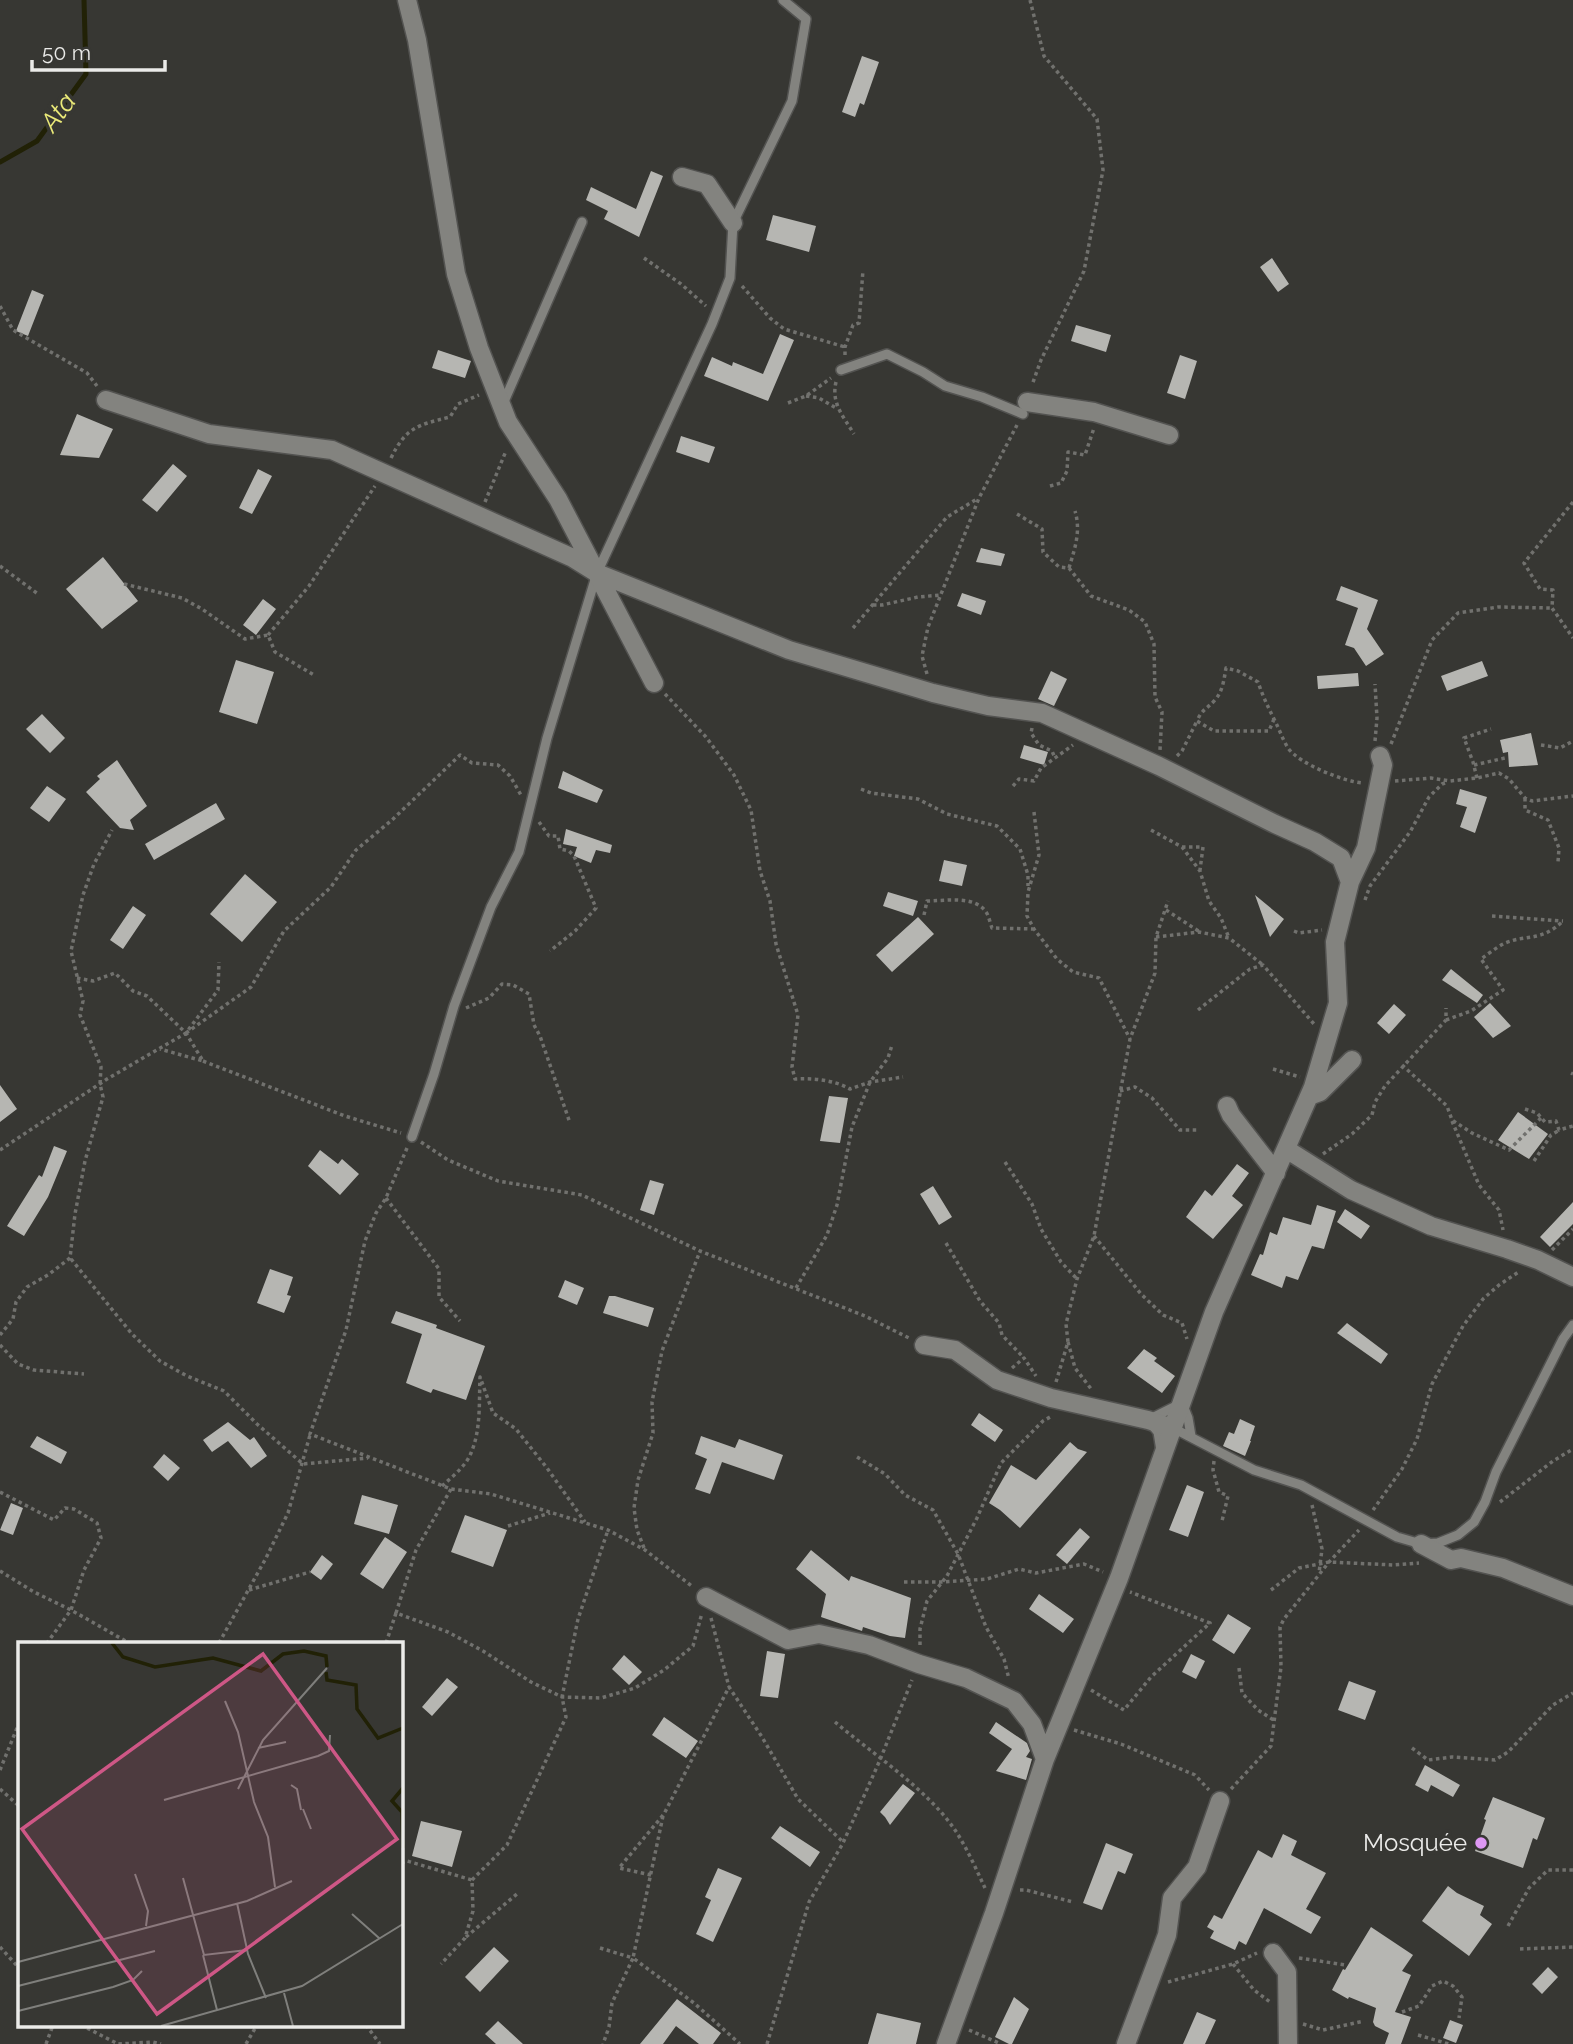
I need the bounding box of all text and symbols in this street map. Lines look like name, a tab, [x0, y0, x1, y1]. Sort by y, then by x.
scale bar	[32, 28, 164, 72]
text: 50 m	[42, 40, 91, 65]
water label: Ata	[33, 87, 82, 139]
inset map	[18, 1642, 402, 2026]
place label: Mosquée	[1363, 1828, 1467, 1857]
marker: Mosquée	[1473, 1835, 1489, 1851]

